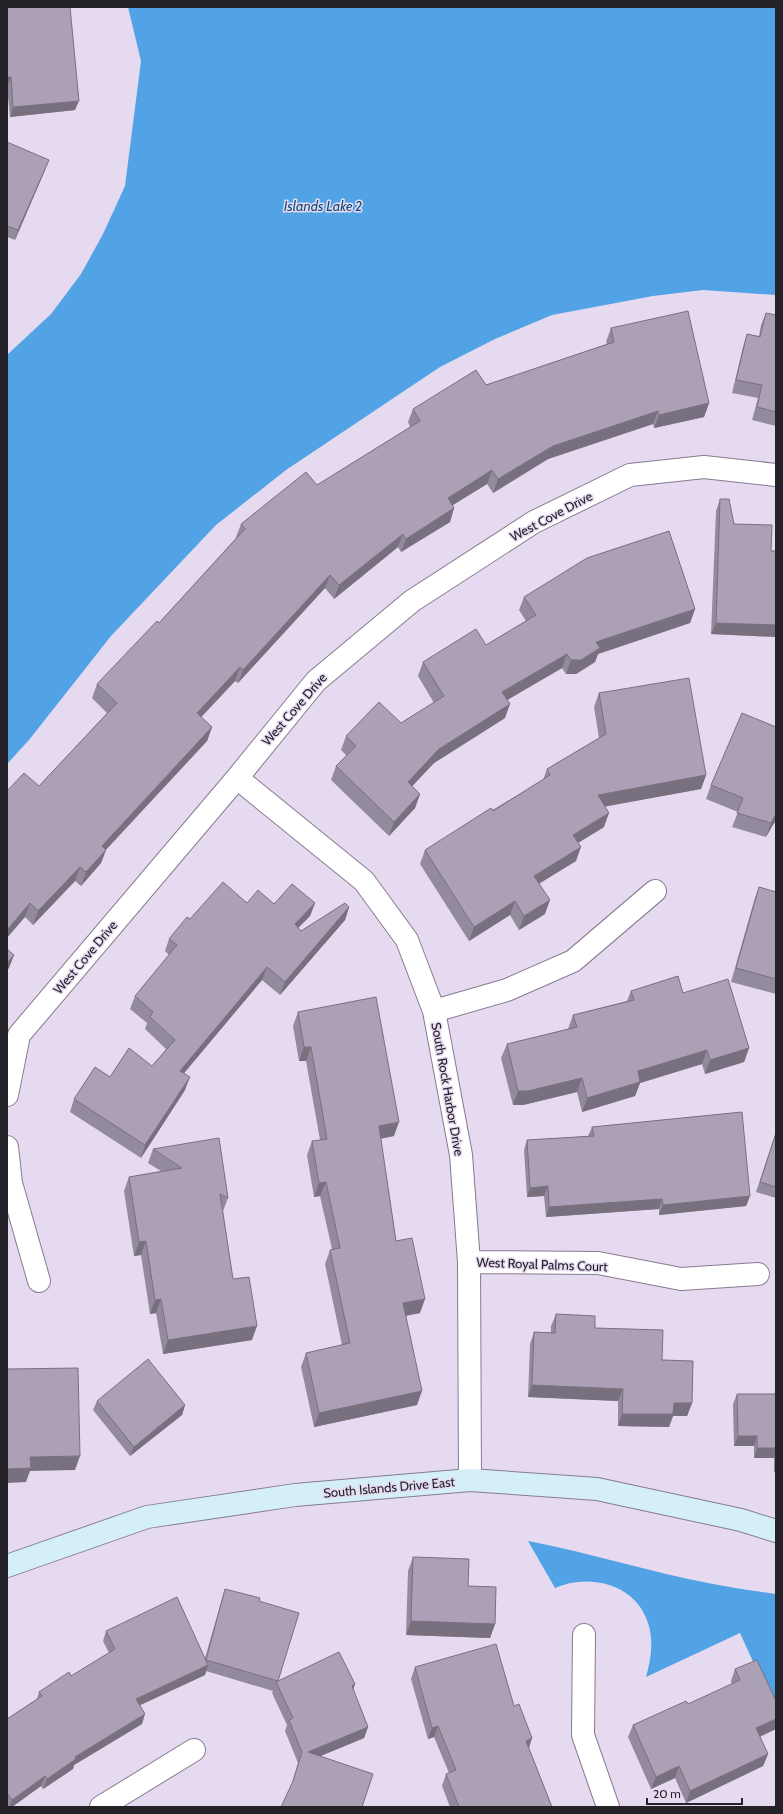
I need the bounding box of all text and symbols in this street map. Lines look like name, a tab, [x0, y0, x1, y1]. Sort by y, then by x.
water label: Islands Lake 2	[284, 197, 362, 215]
street label: West Cove Drive	[507, 487, 595, 544]
street label: West Cove Drive	[258, 669, 330, 749]
street label: West Cove Drive	[50, 917, 121, 997]
street label: South Rock Harbor Drive	[428, 1021, 468, 1157]
street label: West Royal Palms Court	[476, 1254, 608, 1274]
street label: South Islands Drive East	[323, 1473, 456, 1501]
scale bar	[647, 1780, 742, 1806]
text: 20 m	[653, 1786, 681, 1801]

